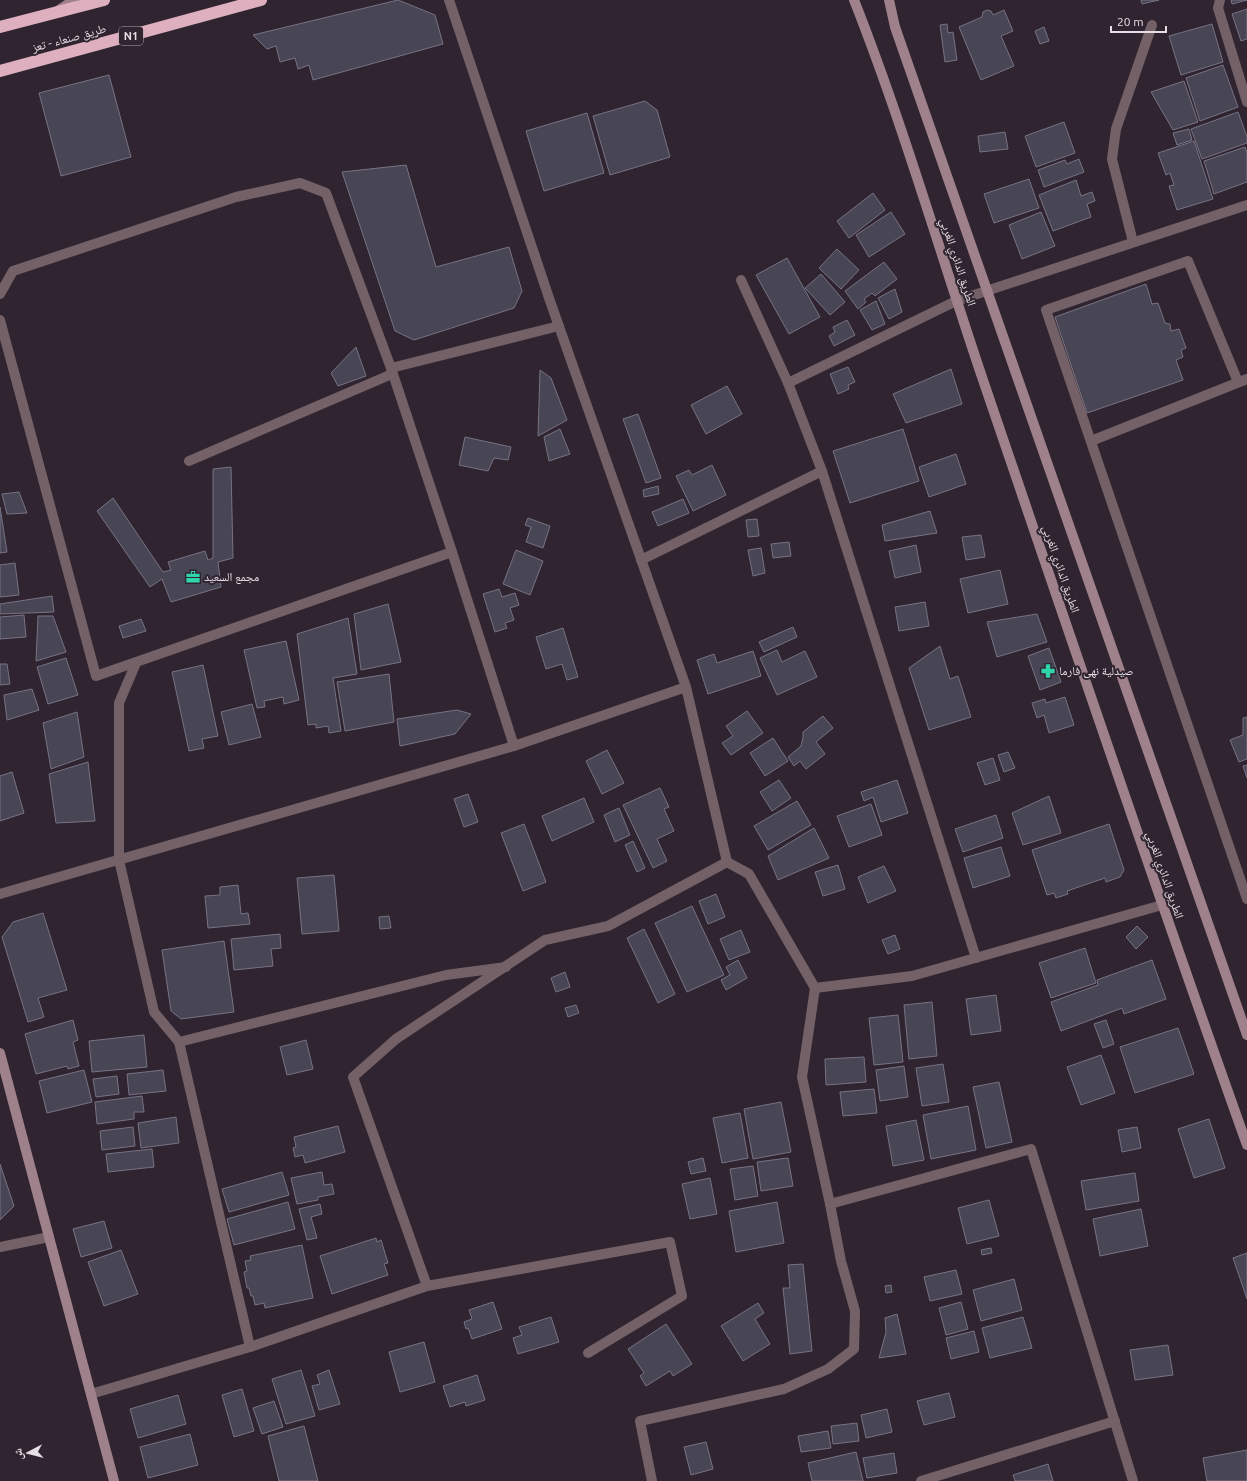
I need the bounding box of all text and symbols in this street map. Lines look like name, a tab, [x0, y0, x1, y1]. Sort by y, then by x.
scale bar	[1111, 8, 1166, 34]
text: 20 m	[1117, 15, 1144, 28]
street label: طريق صنعاء - تعز	[29, 21, 108, 55]
road number: N1	[119, 27, 143, 45]
street label: الطريق الدائري الغربي	[934, 216, 979, 309]
street label: الطريق الدائري الغربي	[1037, 524, 1083, 616]
office icon: مجمع السعيد	[185, 569, 201, 585]
place label: مجمع السعيد	[204, 570, 259, 584]
pharmacy icon: صيدلية نهى فارما	[1040, 663, 1056, 679]
place label: صيدلية نهى فارما	[1059, 664, 1134, 678]
street label: الطريق الدائري الغربي	[1141, 830, 1187, 922]
north arrow	[8, 1433, 48, 1473]
text: ش	[11, 1447, 27, 1461]

